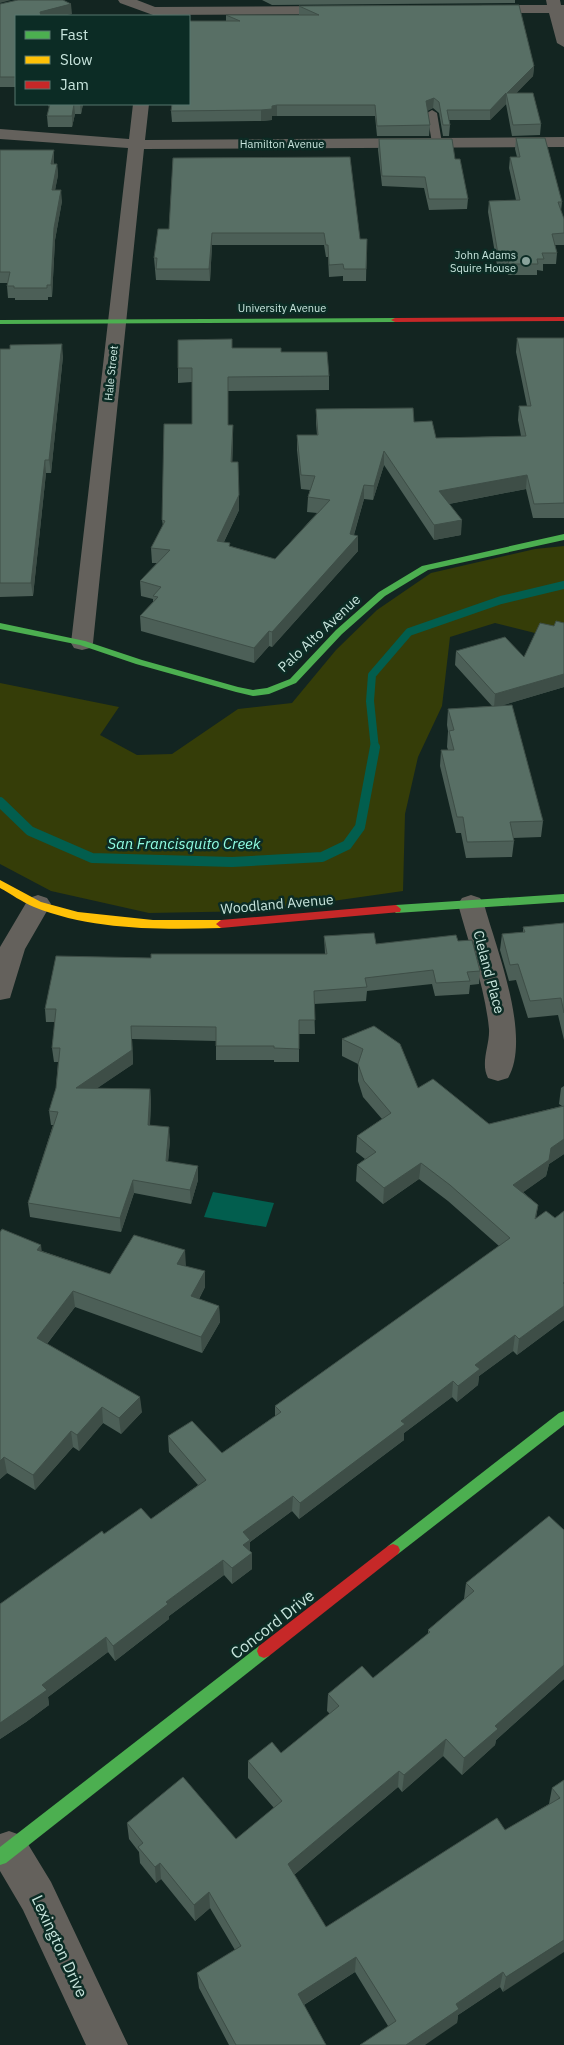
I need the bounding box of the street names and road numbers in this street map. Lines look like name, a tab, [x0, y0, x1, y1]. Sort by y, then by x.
street label: Hamilton Avenue	[240, 137, 324, 151]
street label: University Avenue	[238, 301, 326, 315]
street label: Hale Street	[101, 345, 121, 401]
street label: Palo Alto Avenue	[274, 590, 364, 676]
street label: Woodland Avenue	[220, 890, 335, 918]
street label: Cleland Place	[469, 928, 509, 1016]
street label: Concord Drive	[226, 1585, 318, 1663]
street label: Lexington Drive	[28, 1892, 93, 2001]

